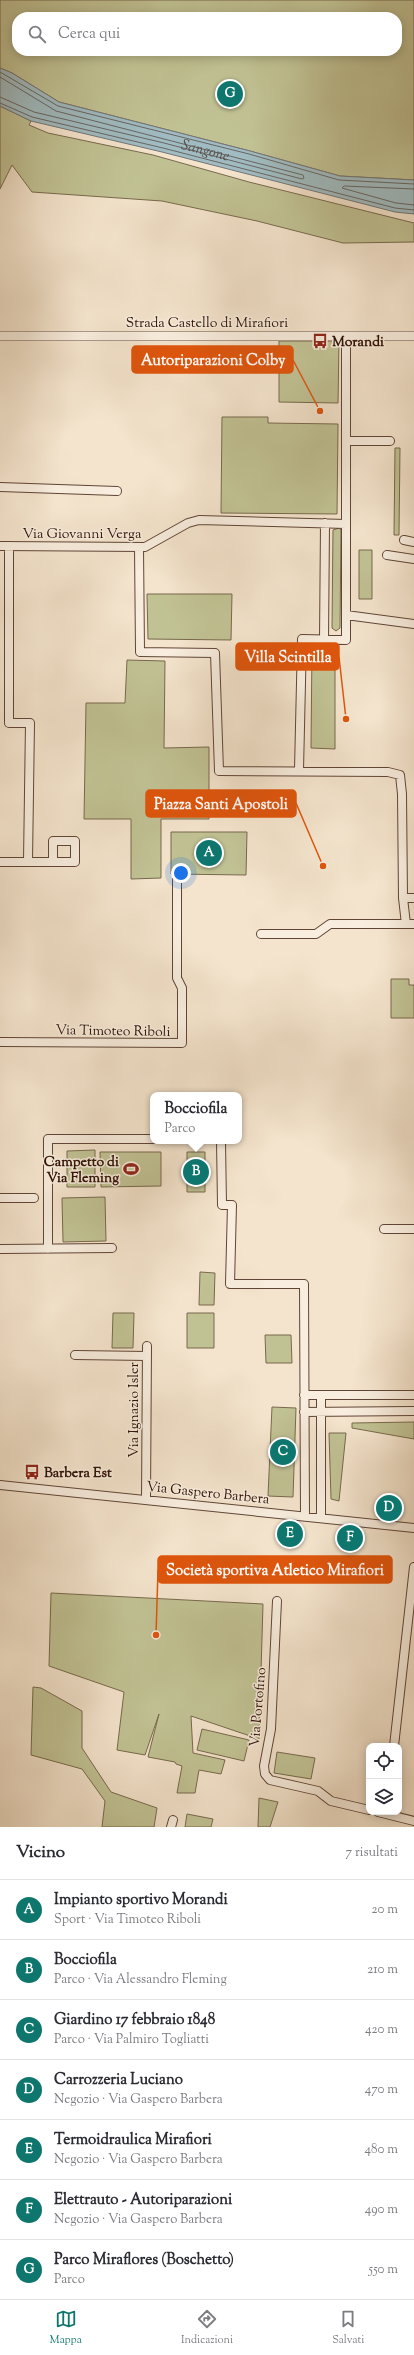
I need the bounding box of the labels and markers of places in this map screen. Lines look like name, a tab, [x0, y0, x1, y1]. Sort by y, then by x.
pin: G	[217, 79, 243, 109]
bus stop icon: Morandi	[311, 332, 329, 350]
place label: Morandi	[332, 333, 384, 353]
callout: Autoriparazioni Colby	[132, 346, 293, 373]
callout: Villa Scintilla	[236, 643, 339, 670]
callout: Piazza Santi Apostoli	[146, 790, 296, 817]
pin: A	[196, 838, 222, 868]
place label: Campetto di Via Fleming	[44, 1153, 119, 1189]
pin: B	[183, 1157, 209, 1187]
sports icon: Campetto di Via Fleming	[122, 1160, 140, 1178]
pin: C	[270, 1437, 296, 1467]
bus stop icon: Barbera Est	[23, 1463, 41, 1481]
place label: Barbera Est	[44, 1464, 112, 1484]
pin: D	[376, 1493, 402, 1523]
pin: E	[277, 1519, 303, 1549]
pin: F	[337, 1523, 363, 1553]
callout: Società sportiva Atletico Mirafiori	[158, 1556, 392, 1583]

